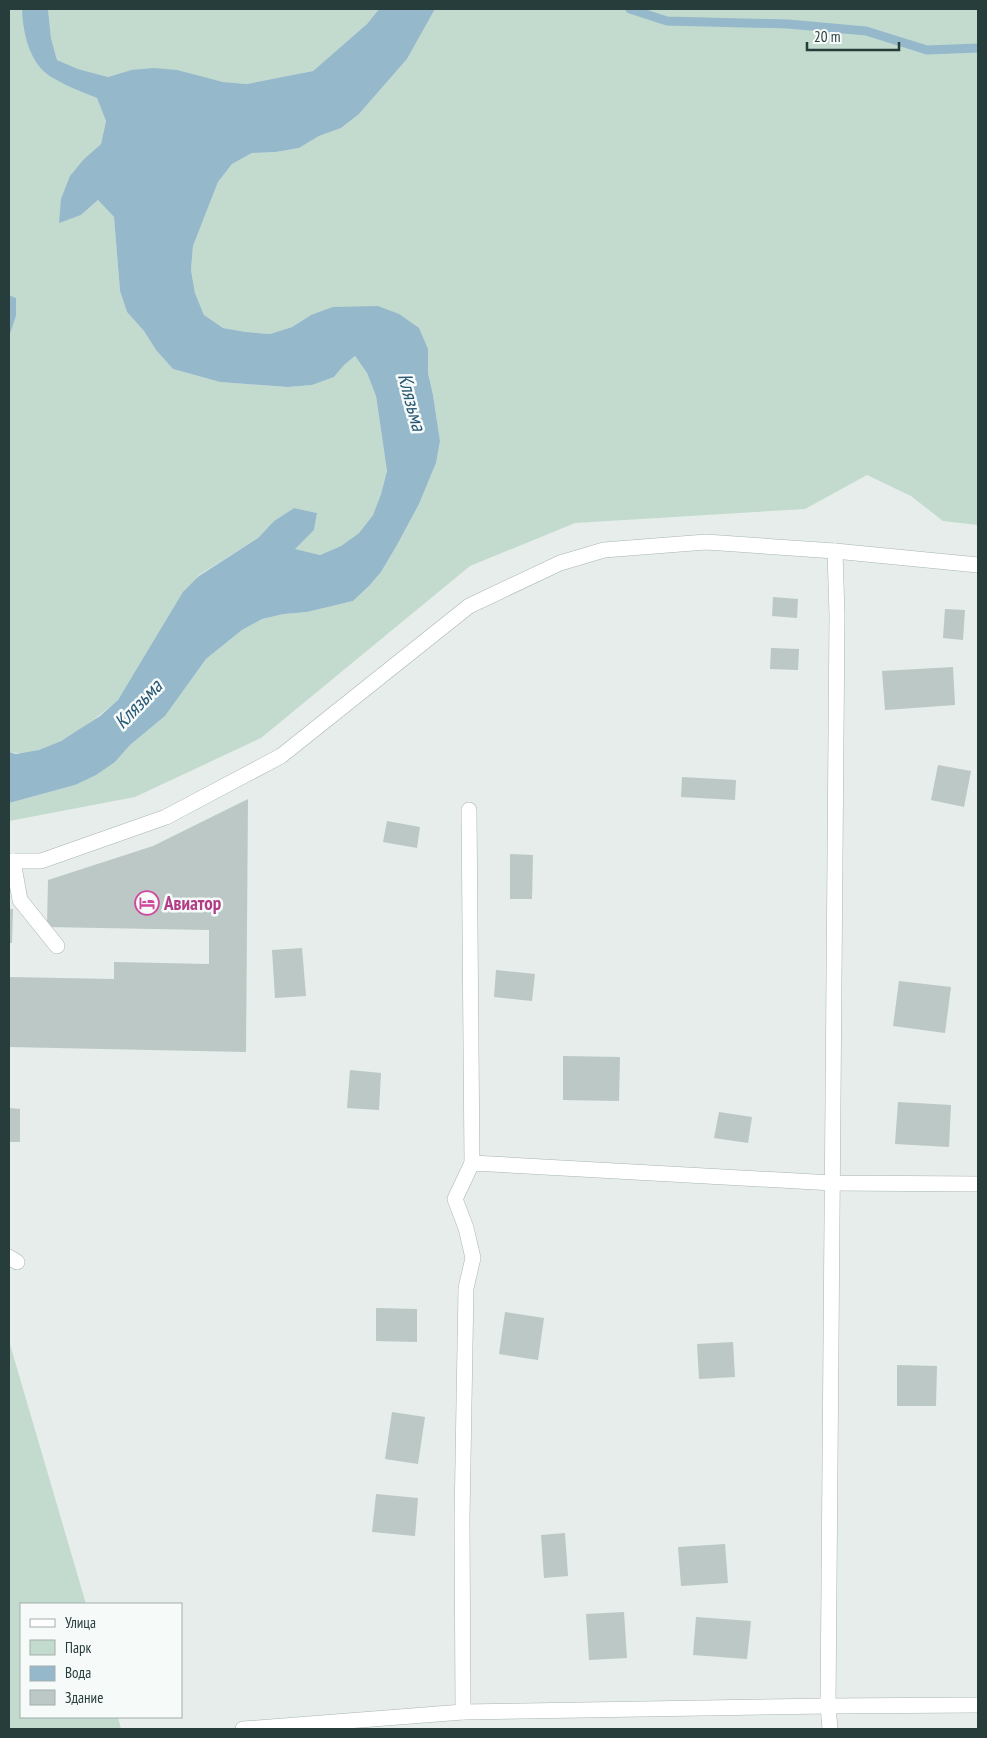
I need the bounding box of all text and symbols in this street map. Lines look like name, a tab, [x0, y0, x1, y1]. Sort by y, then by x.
scale bar	[807, 20, 900, 52]
text: 20 m	[814, 27, 840, 46]
water label: Клязьма	[392, 370, 432, 435]
water label: Клязьма	[108, 673, 168, 734]
hotel icon: Авиатор	[134, 890, 160, 916]
place label: Авиатор	[163, 891, 222, 915]
legend	[20, 1603, 182, 1718]
text: Улица	[65, 1613, 96, 1632]
text: Парк	[65, 1638, 91, 1657]
text: Вода	[65, 1663, 91, 1682]
text: Здание	[65, 1688, 103, 1707]

